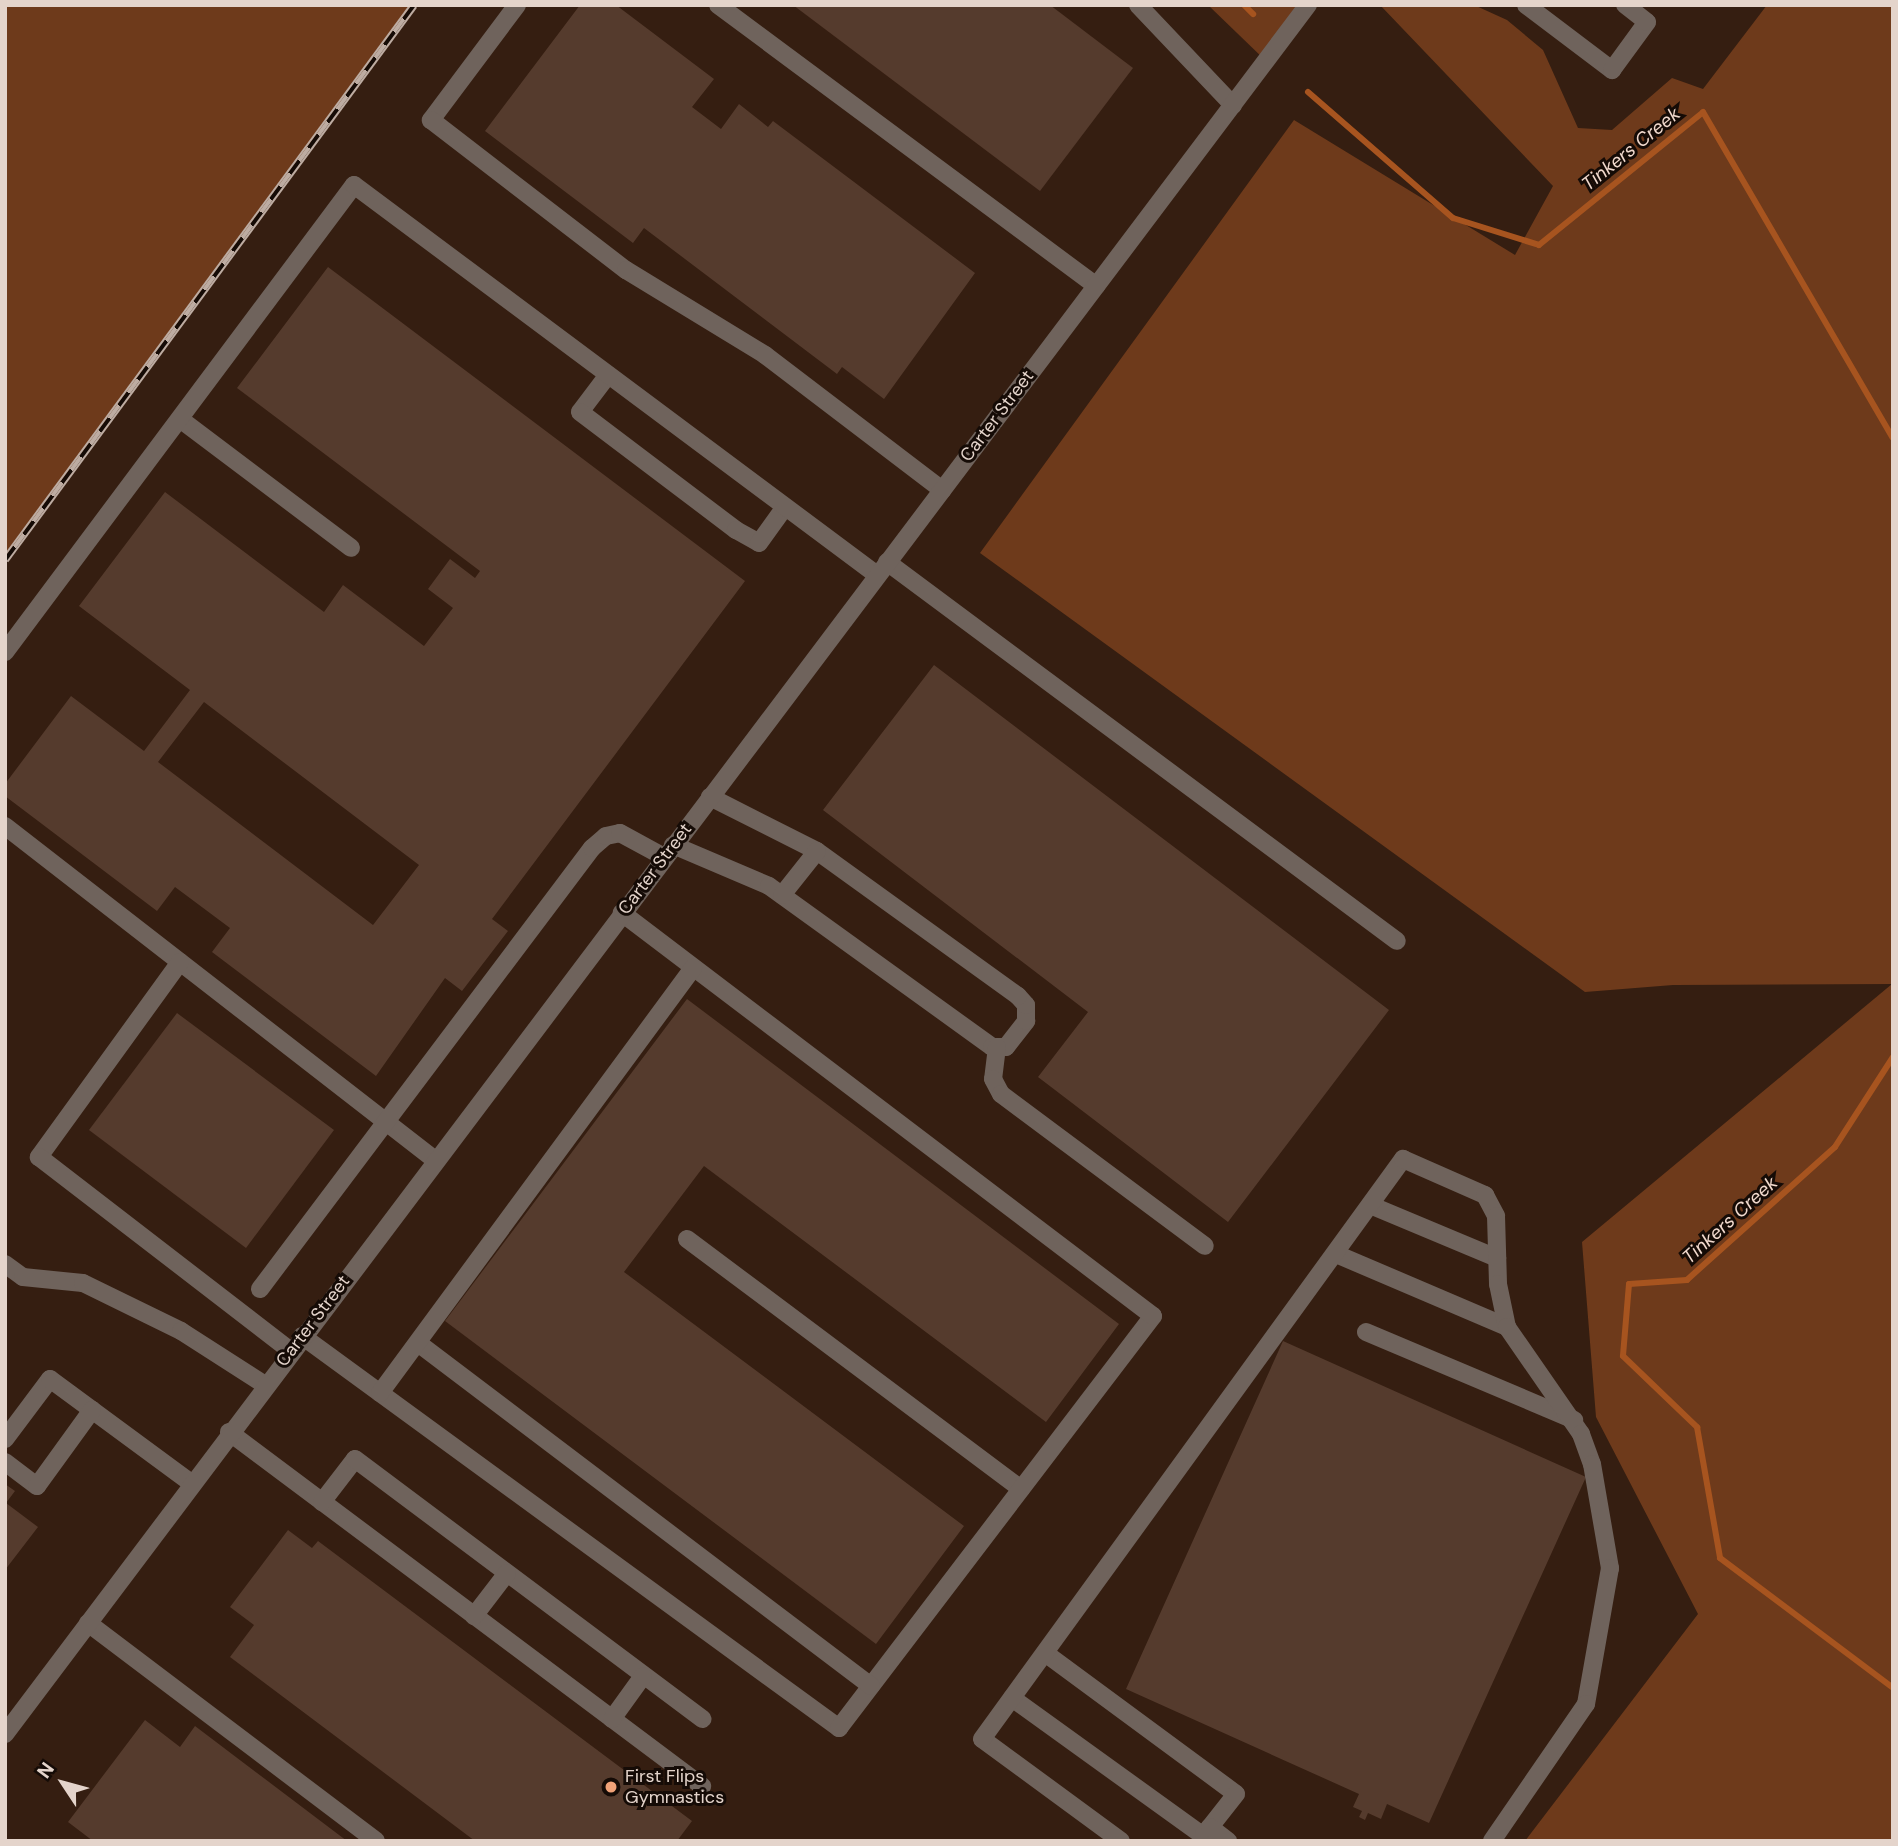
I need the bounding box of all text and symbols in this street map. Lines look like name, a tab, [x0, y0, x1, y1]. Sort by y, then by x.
water label: Tinkers Creek	[1577, 102, 1685, 196]
street label: Carter Street	[956, 366, 1038, 466]
street label: Carter Street	[614, 819, 696, 919]
water label: Tinkers Creek	[1678, 1171, 1782, 1269]
street label: Carter Street	[272, 1271, 354, 1371]
north arrow	[28, 1748, 98, 1818]
text: N	[31, 1757, 60, 1783]
place label: First Flips Gymnastics	[625, 1766, 724, 1809]
marker: First Flips Gymnastics	[603, 1779, 619, 1795]

